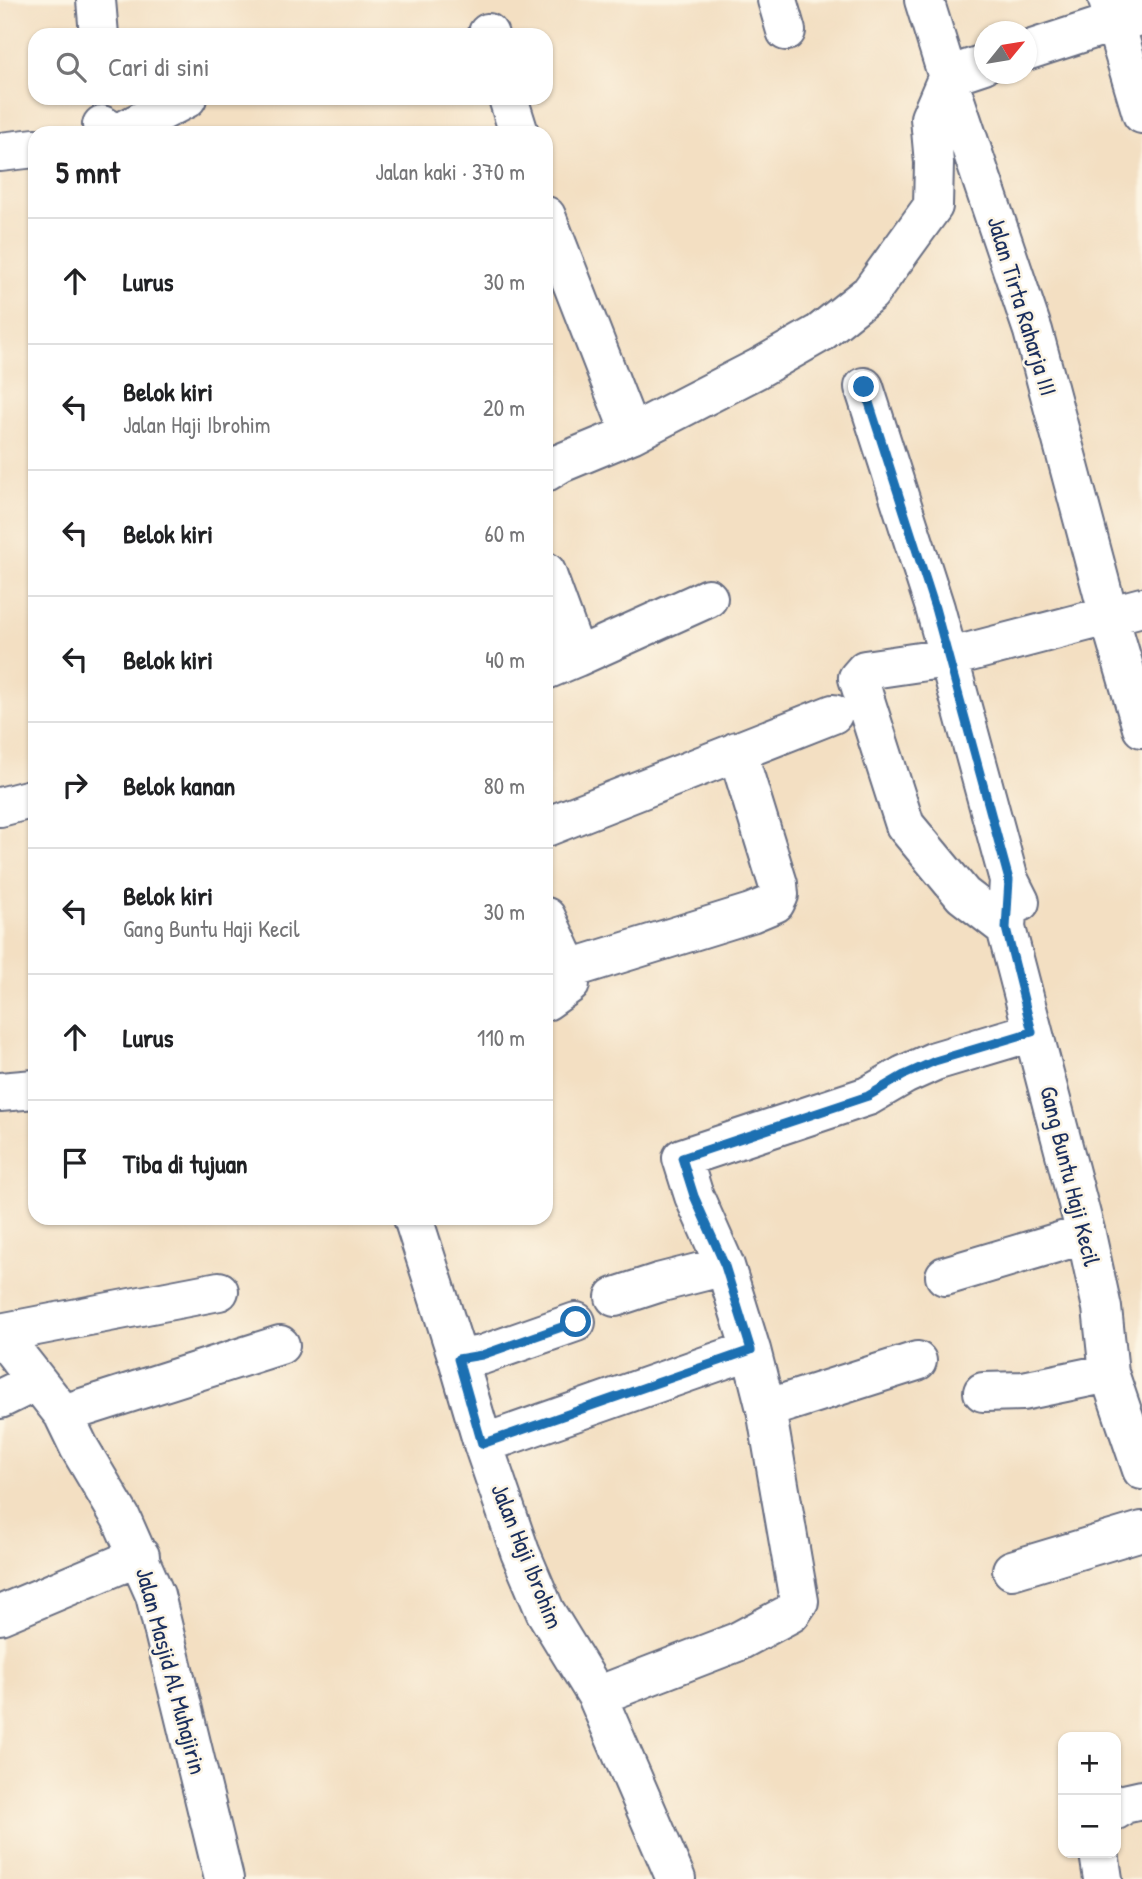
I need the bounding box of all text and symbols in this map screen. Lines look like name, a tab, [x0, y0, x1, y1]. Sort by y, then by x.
north arrow	[974, 21, 1037, 84]
search box	[28, 28, 553, 105]
icon: search	[52, 48, 90, 86]
text: Cari di sini	[108, 49, 210, 84]
text: 5 mnt	[56, 152, 120, 192]
text: Jalan kaki · 370 m	[375, 156, 525, 187]
street label: Jalan Tirta Raharja III	[980, 212, 1065, 399]
icon: ahead	[56, 262, 94, 300]
text: Lurus	[123, 264, 174, 299]
text: 30 m	[483, 266, 525, 297]
route end	[848, 371, 879, 402]
text: Belok kiri	[123, 374, 213, 409]
icon: left	[56, 388, 94, 426]
text: 20 m	[483, 392, 525, 423]
text: Jalan Haji Ibrohim	[123, 409, 270, 440]
icon: left	[56, 514, 94, 552]
text: Belok kiri	[123, 516, 213, 551]
text: 60 m	[485, 518, 525, 549]
icon: left	[56, 640, 94, 678]
text: Belok kiri	[123, 642, 213, 677]
text: 40 m	[485, 644, 525, 675]
icon: right	[56, 766, 94, 804]
text: Belok kanan	[123, 768, 235, 803]
text: 80 m	[484, 770, 525, 801]
text: Belok kiri	[123, 878, 213, 913]
icon: left	[56, 892, 94, 930]
text: 30 m	[483, 896, 525, 927]
text: Gang Buntu Haji Kecil	[123, 913, 300, 944]
icon: ahead	[56, 1018, 94, 1056]
text: Lurus	[123, 1020, 174, 1055]
text: 110 m	[477, 1022, 525, 1053]
street label: Gang Buntu Haji Kecil	[1033, 1082, 1109, 1270]
icon: arrive	[56, 1144, 94, 1182]
text: Tiba di tujuan	[123, 1146, 248, 1181]
route start	[560, 1306, 591, 1337]
street label: Jalan Haji Ibrohim	[484, 1478, 572, 1633]
street label: Jalan Masjid Al Muhajirin	[129, 1564, 215, 1778]
map controls	[1058, 1732, 1121, 1858]
button: +	[1058, 1732, 1121, 1795]
button: −	[1058, 1795, 1121, 1858]

